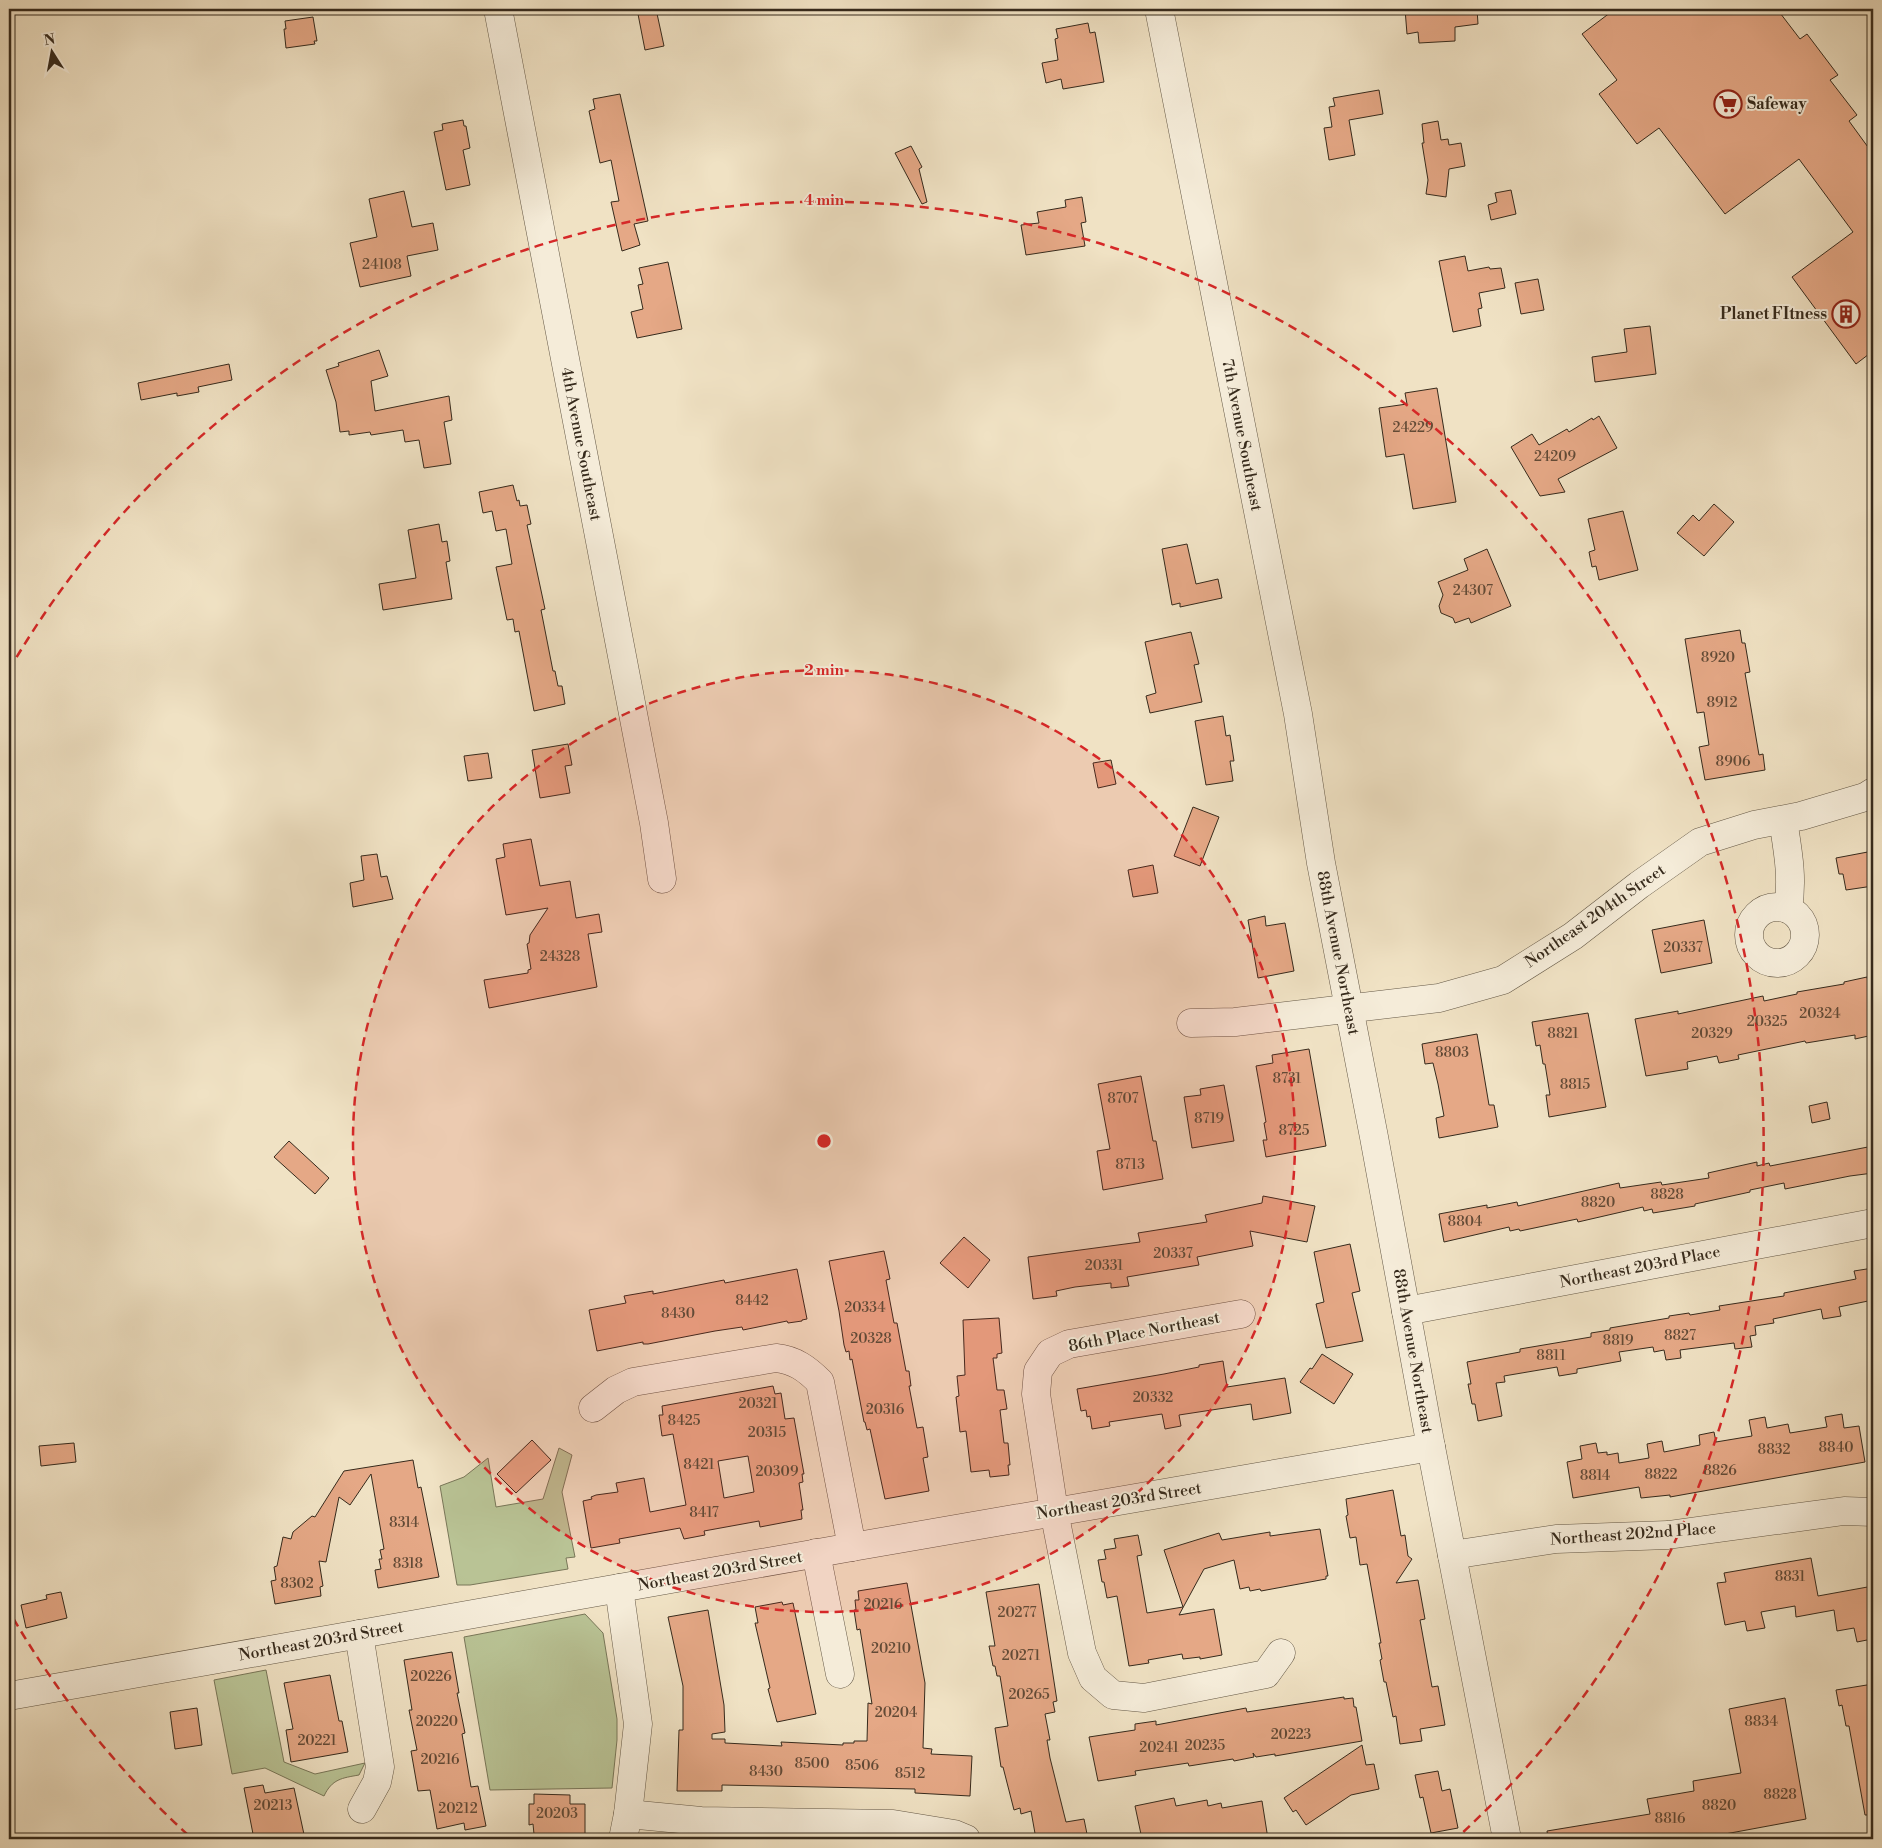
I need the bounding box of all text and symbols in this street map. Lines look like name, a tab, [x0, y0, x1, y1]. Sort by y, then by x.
north arrow	[28, 28, 78, 78]
text: N	[43, 30, 57, 50]
supermarket icon: Safeway	[1713, 89, 1743, 119]
place label: Safeway	[1747, 94, 1807, 114]
text: 4 min	[804, 191, 845, 210]
house number: 24108	[362, 256, 402, 274]
building icon: Planet FItness	[1831, 299, 1861, 329]
place label: Planet FItness	[1720, 304, 1827, 324]
street label: 7th Avenue Southeast	[1217, 357, 1267, 513]
street label: 4th Avenue Southeast	[556, 366, 606, 523]
house number: 24229	[1393, 419, 1433, 437]
house number: 24209	[1534, 448, 1576, 466]
house number: 24307	[1453, 582, 1493, 600]
house number: 8920	[1701, 649, 1735, 667]
text: 2 min	[804, 661, 844, 680]
house number: 8912	[1707, 694, 1737, 712]
house number: 8906	[1716, 753, 1751, 771]
street label: Northeast 204th Street	[1521, 860, 1669, 972]
street label: 88th Avenue Northeast	[1312, 869, 1364, 1037]
house number: 20337	[1663, 939, 1703, 957]
house number: 24328	[540, 948, 580, 966]
house number: 20324	[1799, 1005, 1841, 1023]
house number: 20325	[1747, 1013, 1788, 1031]
house number: 8821	[1547, 1025, 1579, 1043]
house number: 20329	[1691, 1025, 1733, 1043]
house number: 8803	[1435, 1044, 1469, 1062]
house number: 8731	[1273, 1070, 1301, 1088]
house number: 8815	[1560, 1076, 1591, 1094]
house number: 8707	[1107, 1090, 1139, 1108]
house number: 8719	[1194, 1110, 1224, 1128]
house number: 8725	[1279, 1122, 1310, 1140]
centre of rings	[815, 1132, 833, 1150]
house number: 8713	[1115, 1156, 1145, 1174]
house number: 8828	[1650, 1186, 1684, 1204]
house number: 8820	[1581, 1194, 1615, 1212]
house number: 8804	[1448, 1213, 1482, 1231]
street label: Northeast 203rd Place	[1558, 1242, 1722, 1292]
house number: 20337	[1153, 1245, 1193, 1263]
house number: 20331	[1085, 1257, 1123, 1275]
street label: 88th Avenue Northeast	[1389, 1267, 1437, 1435]
house number: 8442	[735, 1292, 769, 1310]
house number: 20334	[844, 1299, 886, 1317]
house number: 8430	[661, 1305, 695, 1323]
street label: 86th Place Northeast	[1067, 1307, 1222, 1356]
house number: 8827	[1664, 1327, 1696, 1345]
house number: 20328	[850, 1330, 892, 1348]
house number: 8819	[1603, 1332, 1633, 1350]
house number: 8811	[1536, 1347, 1566, 1365]
house number: 20332	[1133, 1389, 1173, 1407]
house number: 20321	[738, 1395, 778, 1413]
house number: 20316	[866, 1401, 905, 1419]
house number: 8425	[668, 1412, 701, 1430]
house number: 20315	[748, 1424, 786, 1442]
house number: 8840	[1819, 1439, 1854, 1457]
house number: 8832	[1758, 1441, 1790, 1459]
house number: 8421	[683, 1456, 715, 1474]
house number: 8826	[1703, 1462, 1737, 1480]
house number: 20309	[756, 1463, 798, 1481]
house number: 8822	[1644, 1466, 1678, 1484]
house number: 8814	[1580, 1467, 1610, 1485]
street label: Northeast 203rd Street	[1035, 1478, 1203, 1524]
house number: 8417	[689, 1504, 719, 1522]
house number: 8314	[389, 1514, 419, 1532]
street label: Northeast 202nd Place	[1549, 1518, 1717, 1550]
street label: Northeast 203rd Street	[636, 1547, 804, 1595]
house number: 8318	[393, 1555, 423, 1573]
house number: 8831	[1775, 1568, 1805, 1586]
house number: 8302	[280, 1575, 314, 1593]
house number: 20216	[863, 1596, 903, 1614]
house number: 20277	[997, 1604, 1037, 1622]
street label: Northeast 203rd Street	[237, 1617, 405, 1665]
house number: 20210	[871, 1640, 911, 1658]
house number: 20271	[1002, 1647, 1040, 1665]
house number: 20226	[410, 1668, 452, 1686]
house number: 20265	[1008, 1686, 1050, 1704]
house number: 20204	[875, 1704, 917, 1722]
house number: 20220	[416, 1713, 458, 1731]
house number: 8834	[1744, 1713, 1778, 1731]
house number: 20223	[1271, 1726, 1312, 1744]
house number: 20221	[297, 1732, 337, 1750]
house number: 20235	[1185, 1737, 1226, 1755]
house number: 20241	[1139, 1739, 1179, 1757]
house number: 20216	[420, 1751, 460, 1769]
house number: 8500	[795, 1755, 829, 1773]
house number: 8506	[845, 1757, 880, 1775]
house number: 8430	[749, 1763, 783, 1781]
house number: 8512	[895, 1765, 925, 1783]
house number: 8828	[1763, 1786, 1797, 1804]
house number: 20213	[254, 1797, 293, 1815]
house number: 8820	[1702, 1797, 1736, 1815]
house number: 20212	[438, 1800, 478, 1818]
house number: 20203	[536, 1805, 578, 1823]
house number: 8816	[1655, 1810, 1686, 1828]

